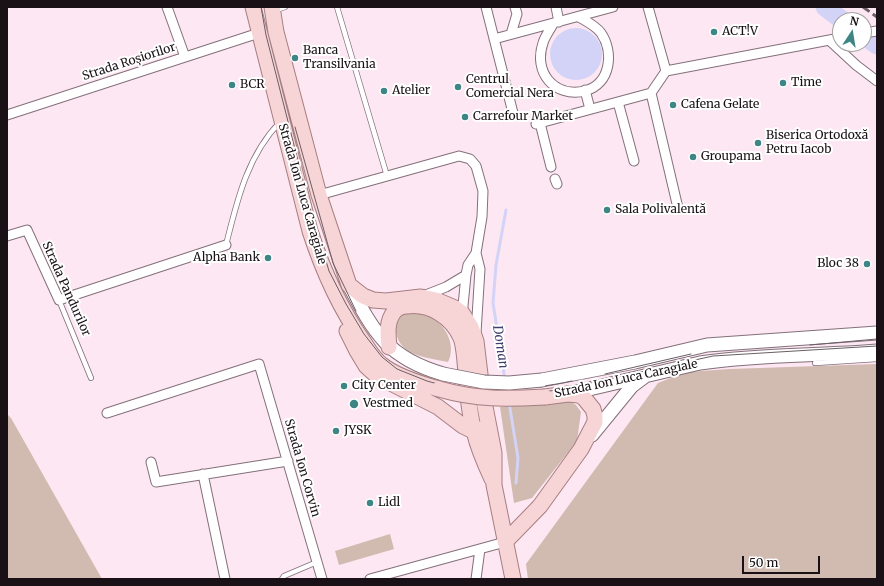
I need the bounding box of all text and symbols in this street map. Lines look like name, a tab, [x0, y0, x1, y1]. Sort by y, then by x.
north arrow	[832, 12, 872, 52]
text: N	[849, 13, 860, 29]
place label: ACT!V	[722, 25, 758, 39]
marker: ACT!V	[709, 27, 719, 37]
street label: Strada Roșiorilor	[81, 40, 177, 84]
place label: Banca Transilvania	[303, 44, 376, 72]
marker: Banca Transilvania	[290, 53, 300, 63]
place label: Centrul Comercial Nera	[466, 73, 554, 101]
place label: Time	[791, 76, 821, 90]
place label: BCR	[240, 78, 265, 92]
marker: Time	[778, 78, 788, 88]
marker: BCR	[227, 80, 237, 90]
marker: Centrul Comercial Nera	[453, 82, 463, 92]
place label: Atelier	[392, 84, 430, 98]
marker: Atelier	[379, 86, 389, 96]
place label: Cafena Gelate	[681, 98, 759, 112]
marker: Cafena Gelate	[668, 100, 678, 110]
place label: Carrefour Market	[473, 110, 573, 124]
marker: Carrefour Market	[460, 112, 470, 122]
street label: Strada Ion Luca Caragiale	[275, 122, 329, 266]
place label: Biserica Ortodoxă Petru Iacob	[766, 129, 868, 157]
marker: Biserica Ortodoxă Petru Iacob	[753, 138, 763, 148]
place label: Groupama	[701, 150, 761, 164]
marker: Groupama	[688, 152, 698, 162]
place label: Sala Polivalentă	[615, 203, 706, 217]
marker: Sala Polivalentă	[602, 205, 612, 215]
street label: Strada Pandurilor	[39, 239, 93, 339]
place label: Alpha Bank	[193, 251, 260, 265]
marker: Alpha Bank	[263, 253, 273, 263]
place label: Bloc 38	[817, 257, 859, 271]
marker: Bloc 38	[862, 259, 872, 269]
water label: Doman	[489, 324, 511, 370]
street label: Strada Ion Luca Caragiale	[553, 357, 699, 401]
place label: City Center	[352, 379, 416, 393]
marker: City Center	[339, 381, 349, 391]
place label: Vestmed	[363, 397, 413, 411]
marker: Vestmed	[348, 398, 360, 410]
street label: Strada Ion Corvin	[281, 417, 323, 519]
place label: JYSK	[344, 424, 372, 438]
marker: JYSK	[331, 426, 341, 436]
place label: Lidl	[378, 496, 400, 510]
marker: Lidl	[365, 498, 375, 508]
scale bar	[744, 548, 822, 574]
text: 50 m	[749, 555, 778, 570]

